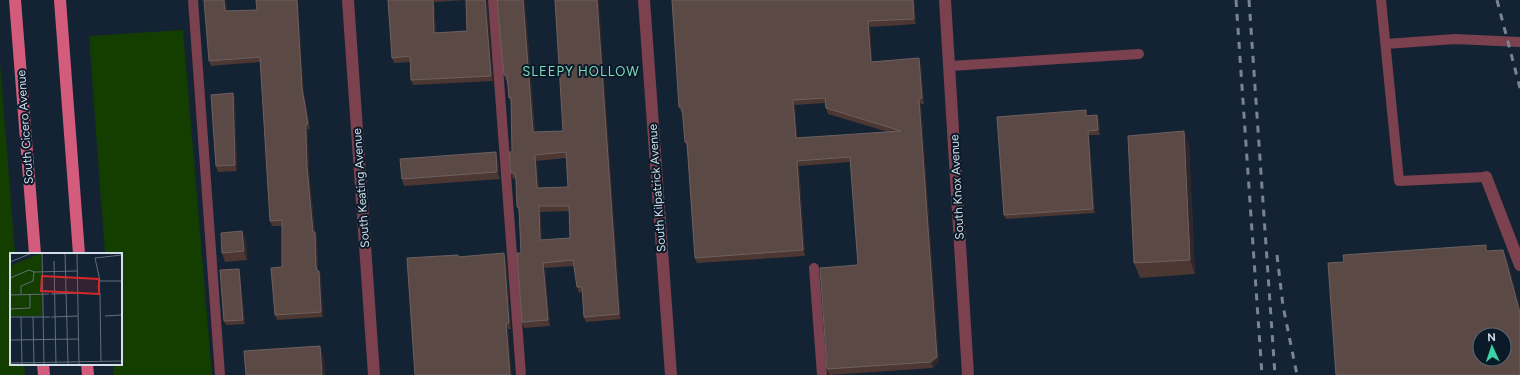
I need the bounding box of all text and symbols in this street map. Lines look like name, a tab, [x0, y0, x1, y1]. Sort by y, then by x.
district label: SLEEPY HOLLOW	[522, 64, 640, 79]
street label: South Cicero Avenue	[14, 69, 36, 184]
street label: South Kilpatrick Avenue	[646, 123, 668, 253]
street label: South Keating Avenue	[350, 127, 372, 248]
street label: South Knox Avenue	[947, 134, 967, 240]
inset map	[10, 253, 122, 365]
north arrow	[1472, 327, 1512, 367]
text: N	[1487, 331, 1496, 344]

